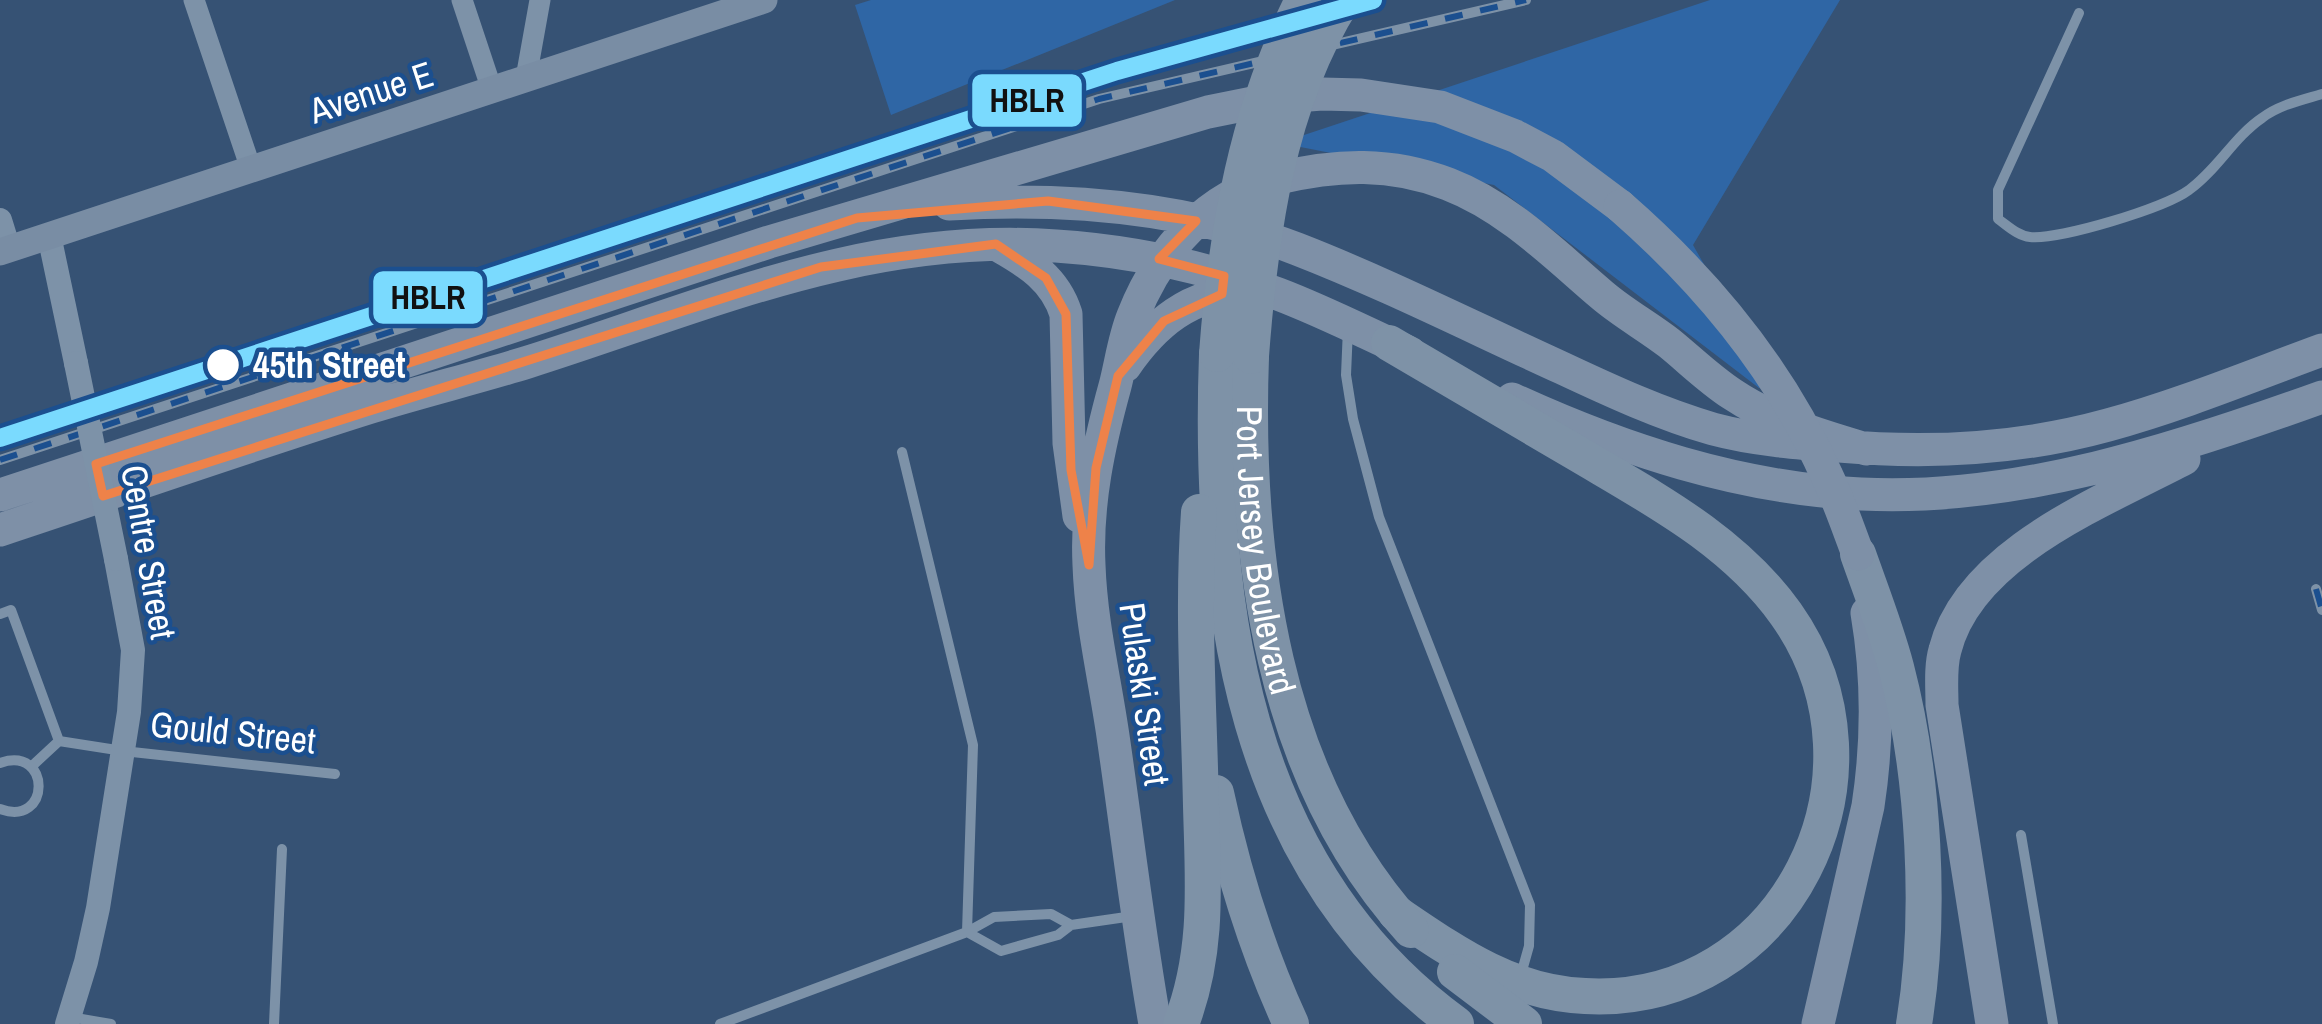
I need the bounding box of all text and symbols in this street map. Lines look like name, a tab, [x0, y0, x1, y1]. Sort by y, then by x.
street label: Avenue E	[302, 49, 439, 135]
line badge: HBLR	[970, 72, 1084, 129]
text: HBLR	[989, 78, 1065, 122]
line badge: HBLR	[371, 269, 485, 326]
text: HBLR	[390, 275, 466, 319]
place label: 45th Street	[253, 341, 406, 389]
marker: 45th Street	[204, 346, 242, 384]
street label: Port Jersey Boulevard	[1226, 406, 1308, 700]
street label: Centre Street	[110, 461, 188, 643]
street label: Pulaski Street	[1108, 600, 1182, 788]
street label: Gould Street	[148, 699, 318, 765]

